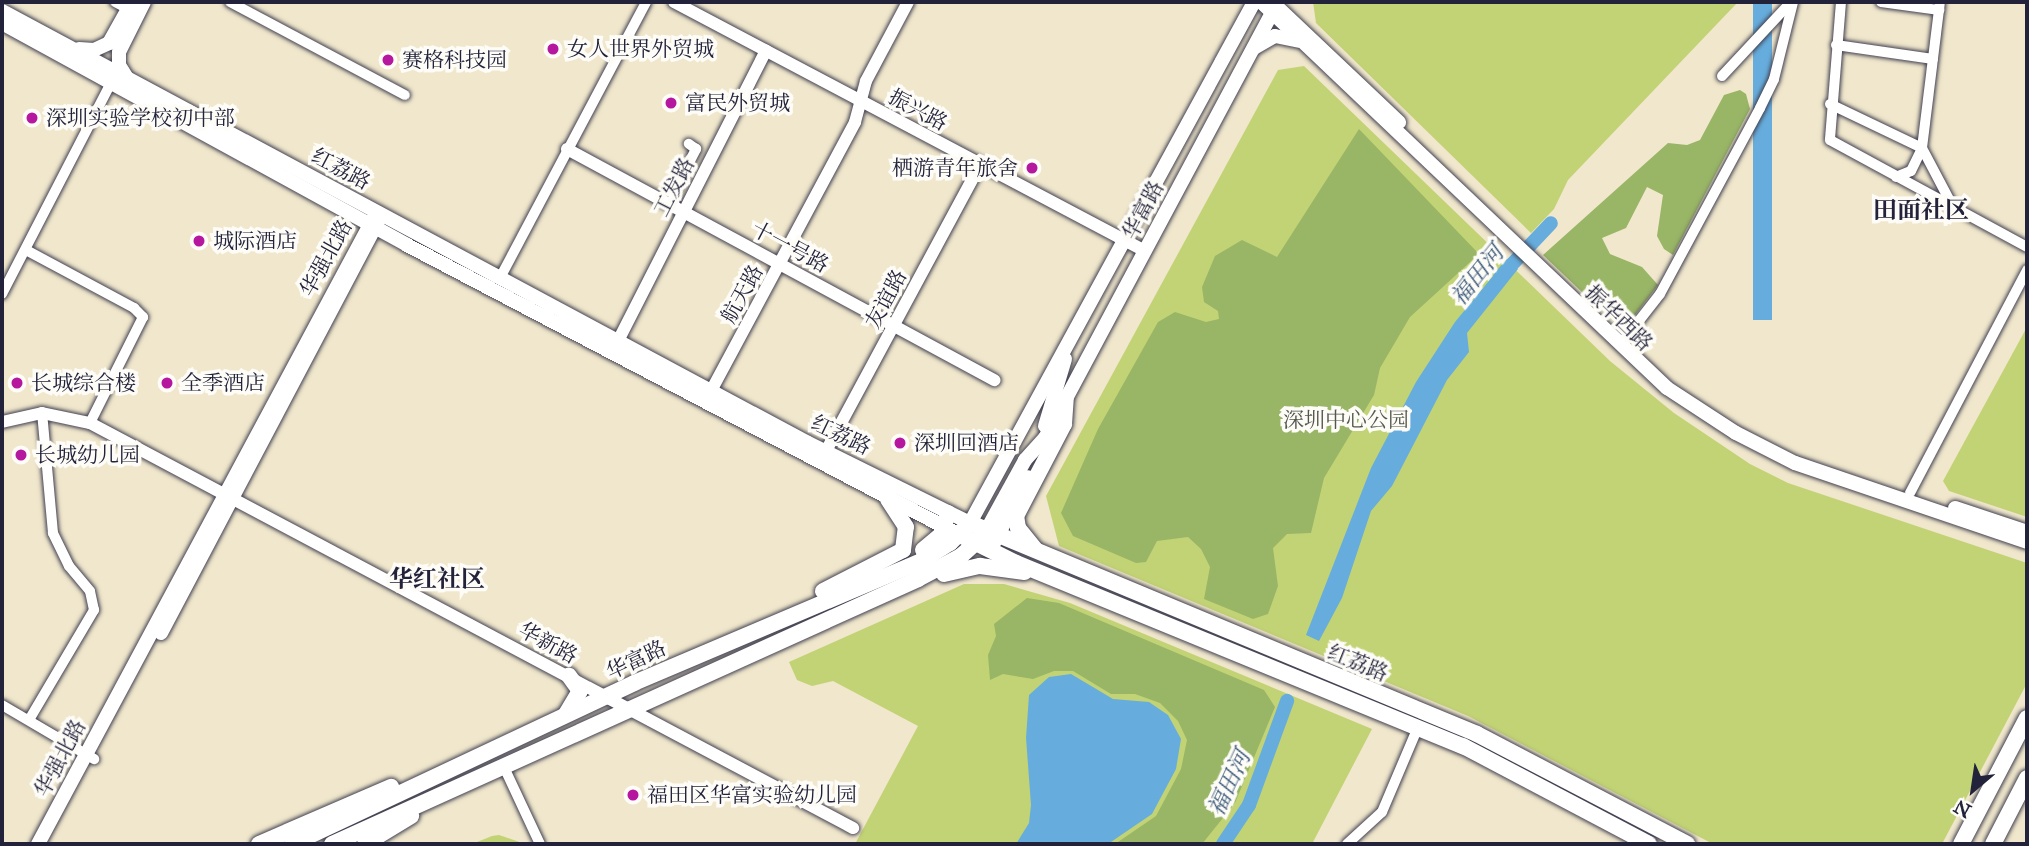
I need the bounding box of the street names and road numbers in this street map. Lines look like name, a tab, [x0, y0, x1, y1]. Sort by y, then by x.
street label: 振兴路	[884, 84, 952, 136]
street label: 红荔路	[307, 143, 375, 195]
street label: 工发路	[648, 153, 700, 221]
street label: 华富路	[1117, 176, 1169, 244]
street label: 华强北路	[295, 215, 357, 301]
street label: 十一号路	[747, 216, 833, 278]
street label: 航天路	[716, 260, 768, 328]
street label: 友谊路	[860, 265, 912, 333]
street label: 振华西路	[1580, 280, 1658, 356]
street label: 红荔路	[807, 410, 875, 460]
street label: 华新路	[514, 617, 582, 669]
street label: 华富路	[602, 635, 670, 685]
street label: 红荔路	[1324, 640, 1392, 686]
street label: 华强北路	[29, 715, 91, 801]

